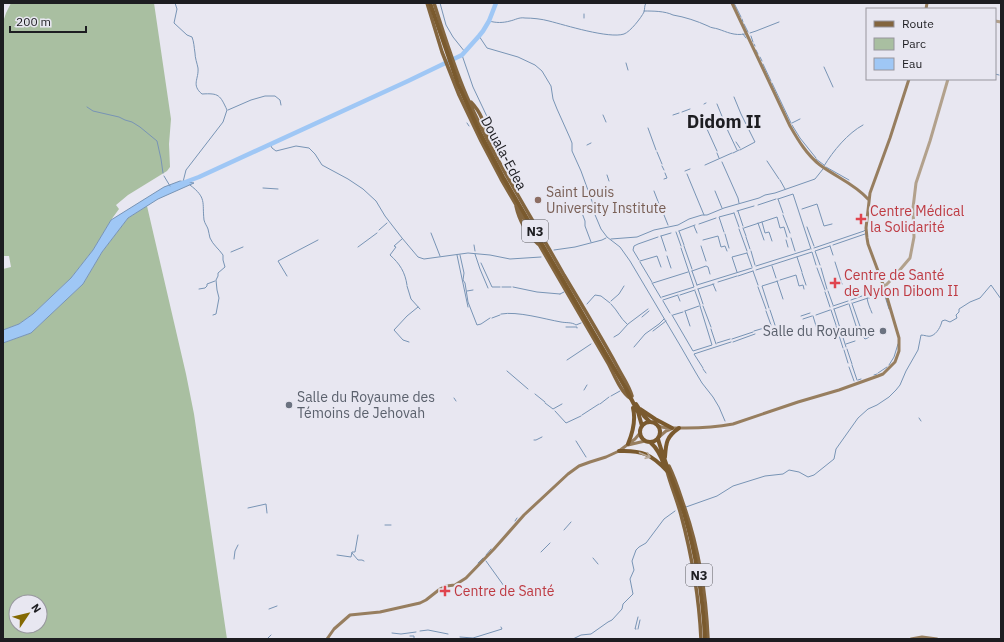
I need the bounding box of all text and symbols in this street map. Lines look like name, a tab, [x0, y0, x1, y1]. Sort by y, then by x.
scale bar	[10, 8, 86, 34]
legend	[866, 8, 996, 80]
text: 200 m	[16, 14, 51, 29]
text: Route	[902, 16, 934, 31]
text: Parc	[902, 36, 926, 51]
text: Eau	[902, 56, 922, 71]
district label: Didom II	[687, 110, 761, 133]
street label: Douala-Edea	[477, 113, 531, 193]
place label: Saint Louis University Institute	[546, 183, 666, 217]
marker: Saint Louis University Institute	[533, 195, 543, 205]
place label: Centre Médical la Solidarité	[870, 202, 964, 236]
marker: Centre Médical la Solidarité	[855, 213, 867, 225]
road number: N3	[522, 220, 548, 242]
place label: Centre de Santé de Nylon Dibom II	[844, 266, 958, 300]
marker: Centre de Santé de Nylon Dibom II	[829, 277, 841, 289]
place label: Salle du Royaume	[763, 322, 875, 340]
marker: Salle du Royaume	[878, 326, 888, 336]
place label: Salle du Royaume des Témoins de Jehovah	[297, 388, 435, 422]
marker: Salle du Royaume des Témoins de Jehovah	[284, 400, 294, 410]
one-way arrow	[639, 451, 651, 459]
road number: N3	[686, 564, 712, 586]
place label: Centre de Santé	[454, 582, 555, 600]
marker: Centre de Santé	[439, 585, 451, 597]
north arrow	[8, 594, 48, 634]
text: N	[28, 601, 44, 616]

